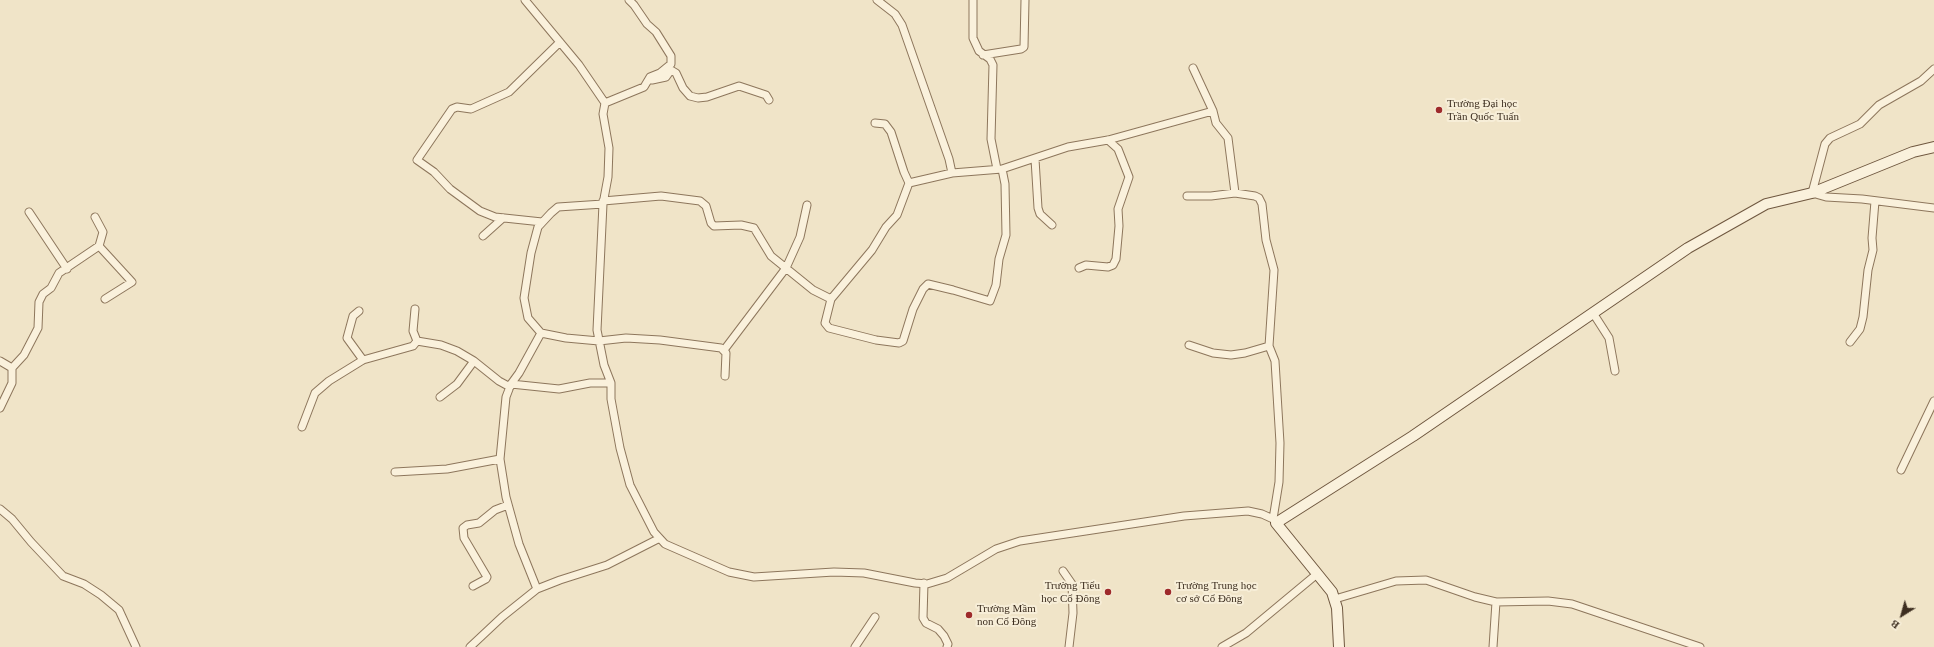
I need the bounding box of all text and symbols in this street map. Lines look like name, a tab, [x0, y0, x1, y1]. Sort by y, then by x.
place label: Trường Đại học Trần Quốc Tuấn	[1447, 97, 1519, 123]
marker: Trường Đại học Trần Quốc Tuấn	[1434, 105, 1444, 115]
place label: Trường Tiểu học Cổ Đông	[1041, 579, 1100, 605]
place label: Trường Trung học cơ sở Cổ Đông	[1176, 579, 1257, 605]
marker: Trường Tiểu học Cổ Đông	[1103, 587, 1113, 597]
marker: Trường Trung học cơ sở Cổ Đông	[1163, 587, 1173, 597]
north arrow	[1882, 595, 1922, 635]
place label: Trường Mầm non Cổ Đông	[977, 602, 1036, 628]
marker: Trường Mầm non Cổ Đông	[964, 610, 974, 620]
text: B	[1888, 618, 1901, 632]

